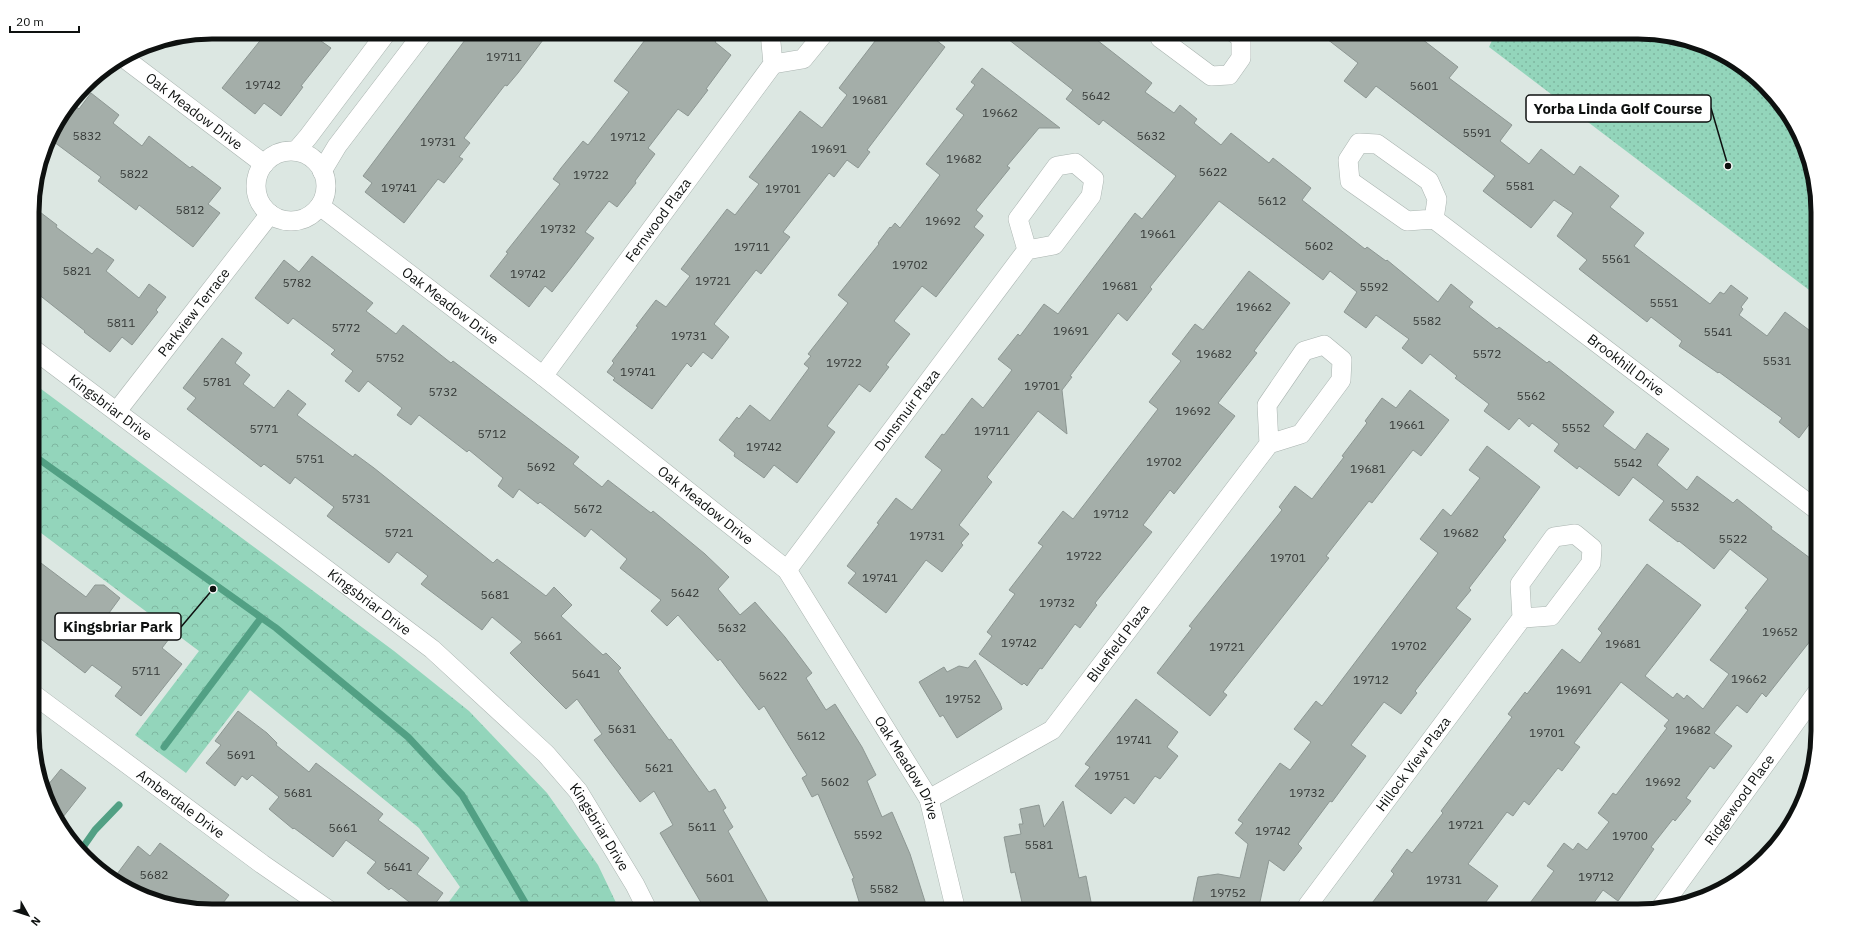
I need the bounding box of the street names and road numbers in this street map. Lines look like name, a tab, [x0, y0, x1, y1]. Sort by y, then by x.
street label: Oak Meadow Drive	[142, 69, 247, 154]
street label: Fernwood Plaza	[621, 174, 695, 265]
street label: Oak Meadow Drive	[398, 263, 503, 348]
street label: Parkview Terrace	[154, 264, 234, 360]
street label: Brookhill Drive	[1584, 330, 1668, 400]
street label: Dunsmuir Plaza	[870, 365, 944, 455]
street label: Kingsbriar Drive	[65, 370, 156, 445]
street label: Oak Meadow Drive	[654, 462, 757, 549]
street label: Kingsbriar Drive	[324, 565, 415, 639]
street label: Bluefield Plaza	[1083, 600, 1154, 686]
street label: Hillock View Plaza	[1372, 712, 1455, 815]
street label: Oak Meadow Drive	[871, 713, 943, 822]
street label: Ridgewood Place	[1700, 751, 1778, 849]
street label: Amberdale Drive	[133, 765, 229, 842]
street label: Kingsbriar Drive	[566, 779, 633, 874]

